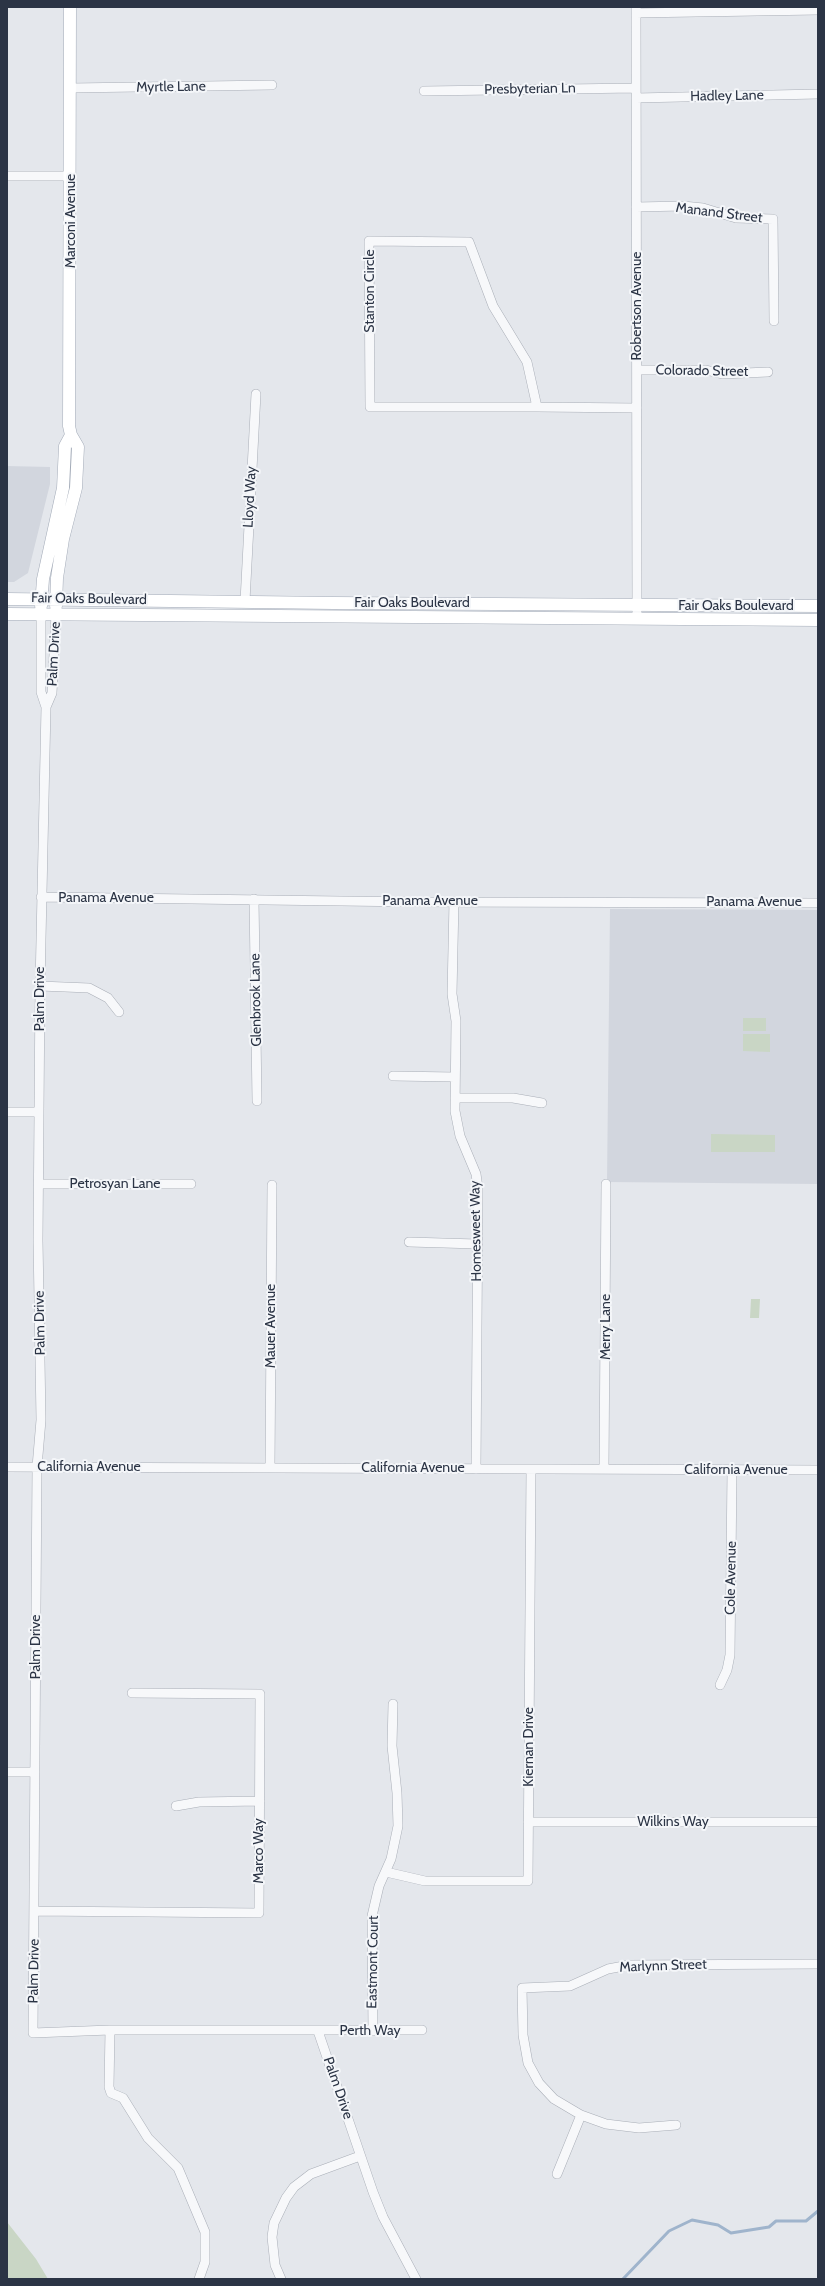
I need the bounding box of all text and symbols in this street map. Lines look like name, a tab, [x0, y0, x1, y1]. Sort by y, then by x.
street label: Myrtle Lane	[136, 78, 206, 96]
street label: Presbyterian Ln	[484, 80, 576, 98]
street label: Hadley Lane	[690, 87, 764, 105]
street label: Marconi Avenue	[63, 174, 79, 268]
street label: Manand Street	[675, 199, 763, 227]
street label: Stanton Circle	[362, 249, 378, 333]
street label: Robertson Avenue	[629, 252, 645, 360]
street label: Colorado Street	[656, 362, 748, 380]
street label: Lloyd Way	[240, 466, 260, 528]
street label: Fair Oaks Boulevard	[31, 590, 147, 608]
street label: Fair Oaks Boulevard	[354, 595, 470, 611]
street label: Fair Oaks Boulevard	[678, 598, 794, 614]
street label: Palm Drive	[44, 621, 64, 687]
street label: Panama Avenue	[58, 890, 154, 906]
street label: Panama Avenue	[382, 893, 478, 909]
street label: Panama Avenue	[706, 894, 802, 910]
street label: Glenbrook Lane	[247, 953, 265, 1047]
street label: Palm Drive	[32, 967, 48, 1031]
street label: Petrosyan Lane	[70, 1176, 160, 1192]
street label: Homesweet Way	[467, 1180, 485, 1282]
street label: Mauer Avenue	[263, 1284, 279, 1368]
street label: Palm Drive	[31, 1291, 49, 1355]
street label: Merry Lane	[598, 1294, 614, 1360]
street label: California Avenue	[37, 1459, 141, 1475]
street label: California Avenue	[361, 1460, 465, 1476]
street label: California Avenue	[684, 1462, 788, 1478]
street label: Cole Avenue	[722, 1541, 740, 1615]
street label: Palm Drive	[28, 1615, 44, 1679]
street label: Kiernan Drive	[521, 1707, 537, 1787]
street label: Wilkins Way	[637, 1814, 709, 1830]
street label: Marco Way	[251, 1818, 267, 1884]
street label: Eastmont Court	[364, 1915, 382, 2009]
street label: Palm Drive	[25, 1939, 43, 2003]
street label: Marlynn Street	[619, 1956, 707, 1976]
street label: Perth Way	[339, 2023, 401, 2039]
street label: Palm Drive	[320, 2055, 356, 2121]

